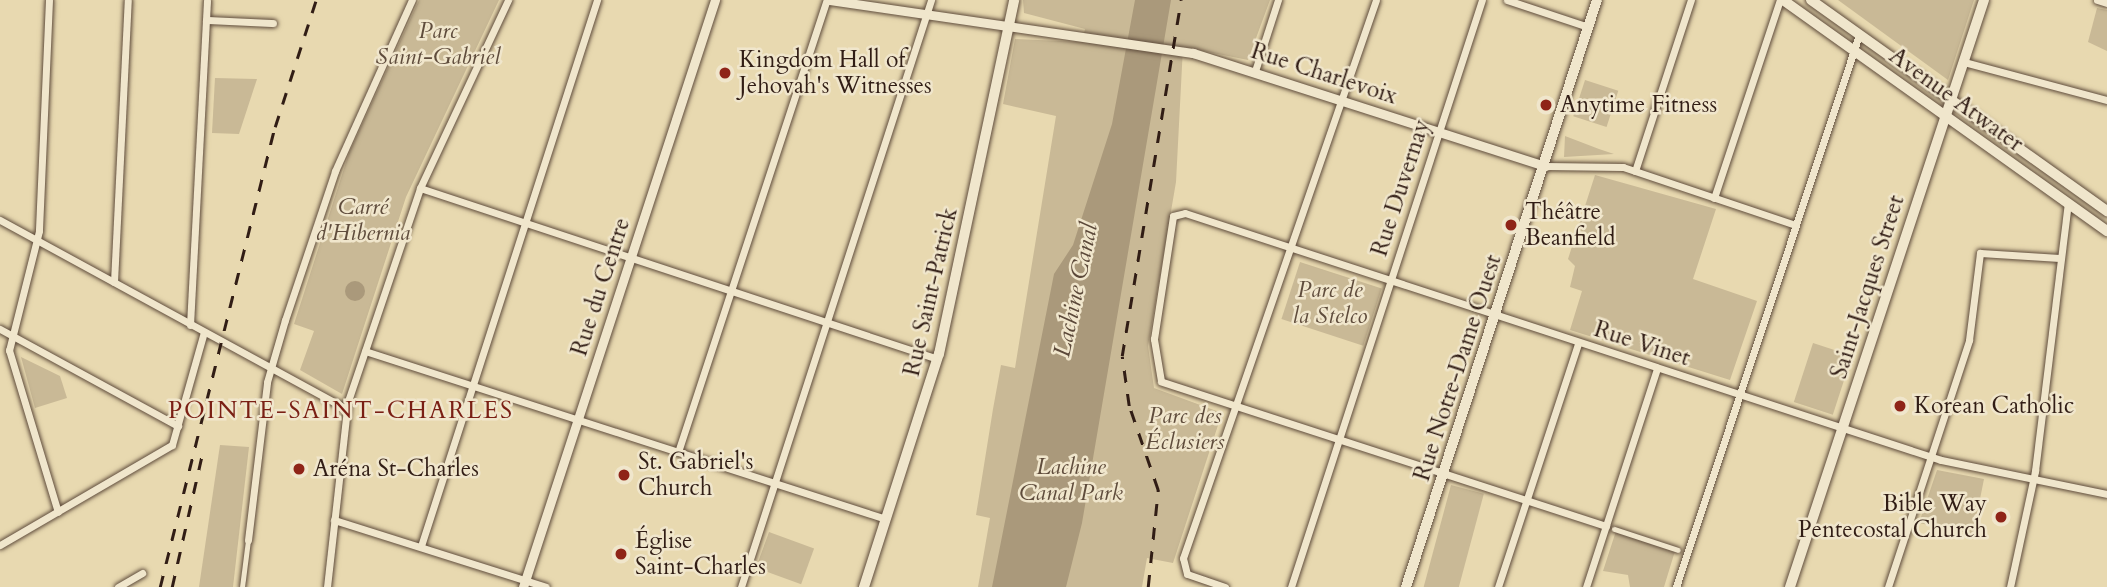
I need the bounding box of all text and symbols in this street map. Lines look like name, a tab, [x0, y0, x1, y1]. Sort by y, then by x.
park label: Parc Saint-Gabriel	[376, 17, 500, 71]
street label: Rue Charlevoix	[1247, 37, 1401, 111]
street label: Avenue Atwater	[1884, 42, 2028, 158]
place label: Kingdom Hall of Jehovah's Witnesses	[739, 46, 932, 100]
marker: Kingdom Hall of Jehovah's Witnesses	[717, 65, 733, 81]
place label: Anytime Fitness	[1560, 91, 1717, 119]
marker: Anytime Fitness	[1538, 97, 1554, 113]
street label: Rue Duvernay	[1366, 116, 1436, 260]
street label: Saint-Jacques Street	[1825, 192, 1911, 382]
park label: Carré d'Hibernia	[316, 193, 410, 247]
place label: Théâtre Beanfield	[1525, 198, 1616, 252]
street label: Rue Saint-Patrick	[898, 205, 964, 379]
street label: Rue du Centre	[566, 215, 636, 359]
marker: Théâtre Beanfield	[1503, 217, 1519, 233]
water label: Lachine Canal	[1048, 220, 1104, 360]
street label: Rue Notre-Dame Ouest	[1408, 251, 1508, 485]
park label: Parc de la Stelco	[1292, 276, 1368, 330]
street label: Rue Vinet	[1590, 316, 1694, 372]
place label: Korean Catholic	[1914, 392, 2074, 420]
district label: POINTE-SAINT-CHARLES	[170, 397, 512, 425]
marker: Korean Catholic	[1892, 398, 1908, 414]
park label: Parc des Éclusiers	[1145, 402, 1225, 456]
place label: St. Gabriel's Church	[638, 448, 753, 502]
park label: Lachine Canal Park	[1019, 453, 1123, 507]
place label: Aréna St-Charles	[313, 455, 479, 483]
marker: Aréna St-Charles	[291, 461, 307, 477]
marker: St. Gabriel's Church	[616, 467, 632, 483]
place label: Bible Way Pentecostal Church	[1798, 490, 1987, 544]
marker: Bible Way Pentecostal Church	[1993, 509, 2009, 525]
place label: Église Saint-Charles	[635, 527, 766, 581]
marker: Église Saint-Charles	[613, 546, 629, 562]

